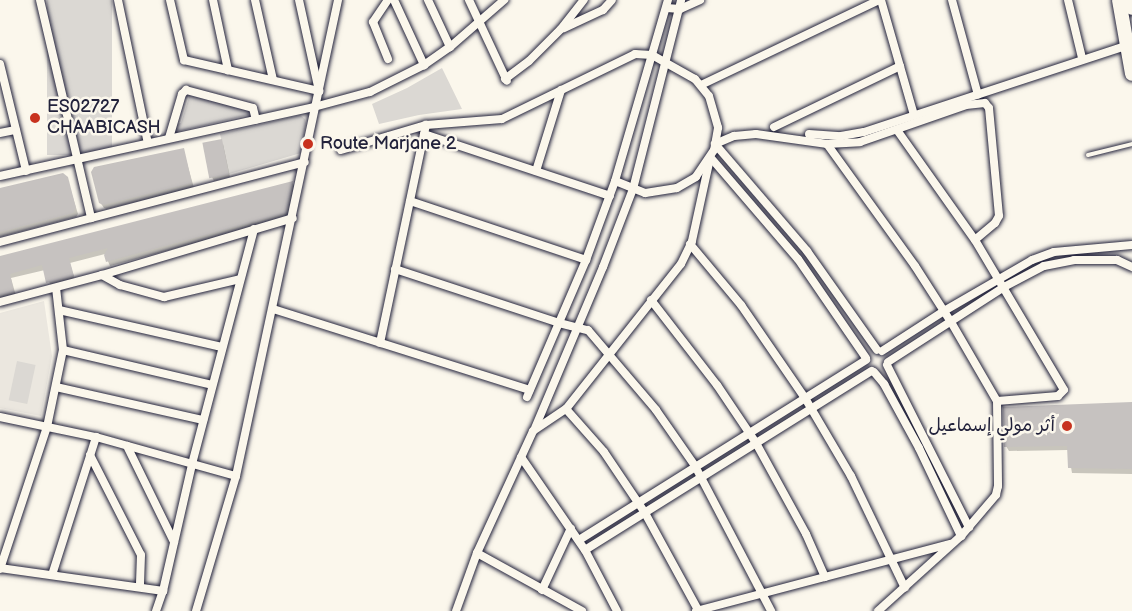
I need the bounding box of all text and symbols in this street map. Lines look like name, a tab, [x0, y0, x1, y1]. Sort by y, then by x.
place label: ES02727 CHAABICASH	[47, 97, 161, 140]
marker: ES02727 CHAABICASH	[28, 111, 42, 125]
place label: Route Marjane 2	[320, 133, 456, 155]
marker: Route Marjane 2	[301, 137, 315, 151]
place label: أثر مولي إسماعيل	[929, 415, 1055, 437]
marker: أثر مولي إسماعيل	[1060, 419, 1074, 433]

